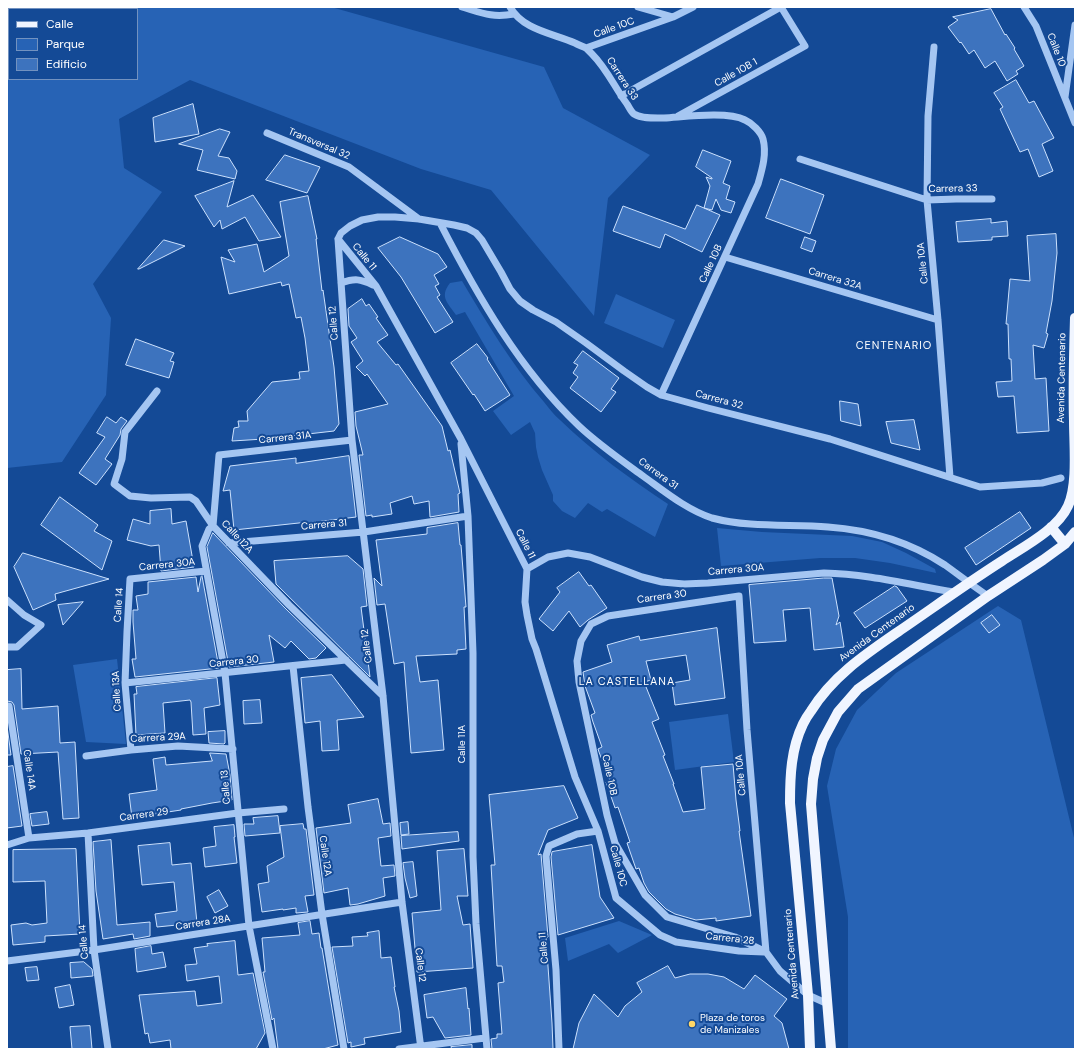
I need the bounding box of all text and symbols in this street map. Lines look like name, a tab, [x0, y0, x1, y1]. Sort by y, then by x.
legend	[8, 8, 138, 80]
street label: Calle 10C	[592, 15, 636, 41]
text: Calle	[46, 16, 73, 32]
street label: Calle 10	[1044, 31, 1068, 69]
text: Parque	[46, 36, 85, 52]
street label: Carrera 33	[604, 55, 640, 103]
text: Edificio	[46, 56, 87, 72]
street label: Calle 10B 1	[712, 56, 760, 90]
street label: Transversal 32	[286, 126, 352, 162]
street label: Carrera 33	[928, 183, 978, 195]
street label: Calle 11	[349, 241, 379, 273]
street label: Calle 10A	[915, 242, 931, 284]
street label: Calle 10B	[697, 243, 725, 285]
street label: Carrera 32A	[807, 265, 863, 293]
street label: Calle 12	[327, 305, 341, 341]
street label: Avenida Centenario	[1055, 333, 1069, 423]
district label: CENTENARIO	[856, 339, 932, 353]
street label: Carrera 32	[694, 388, 744, 412]
street label: Carrera 31A	[258, 429, 312, 447]
street label: Carrera 31	[636, 456, 680, 492]
street label: Carrera 31	[300, 517, 348, 533]
street label: Calle 12A	[219, 518, 255, 556]
street label: Calle 11	[512, 527, 538, 561]
street label: Carrera 30A	[138, 556, 196, 574]
street label: Carrera 30A	[707, 562, 765, 578]
street label: Calle 14	[112, 587, 126, 623]
street label: Carrera 30	[636, 588, 688, 606]
street label: Avenida Centenario	[837, 602, 917, 664]
street label: Calle 12	[359, 628, 375, 664]
street label: Carrera 30	[208, 653, 260, 671]
street label: Calle 13A	[110, 670, 124, 712]
district label: LA CASTELLANA	[579, 675, 675, 689]
street label: Calle 11A	[456, 725, 468, 763]
street label: Carrera 29A	[130, 731, 186, 745]
street label: Calle 14A	[20, 749, 38, 791]
street label: Calle 10B	[599, 754, 619, 796]
street label: Calle 10A	[733, 754, 749, 796]
street label: Calle 13	[219, 769, 233, 805]
street label: Carrera 29	[119, 806, 169, 824]
street label: Calle 12A	[316, 835, 334, 877]
street label: Calle 10C	[607, 844, 629, 888]
street label: Avenida Centenario	[782, 908, 802, 1000]
street label: Carrera 28A	[175, 913, 231, 933]
street label: Calle 14	[77, 924, 91, 960]
street label: Carrera 28	[705, 930, 755, 948]
street label: Calle 11	[537, 932, 551, 964]
street label: Calle 12	[412, 947, 428, 983]
place label: Plaza de toros de Manizales	[700, 1012, 765, 1036]
marker: Plaza de toros de Manizales	[687, 1019, 697, 1029]

